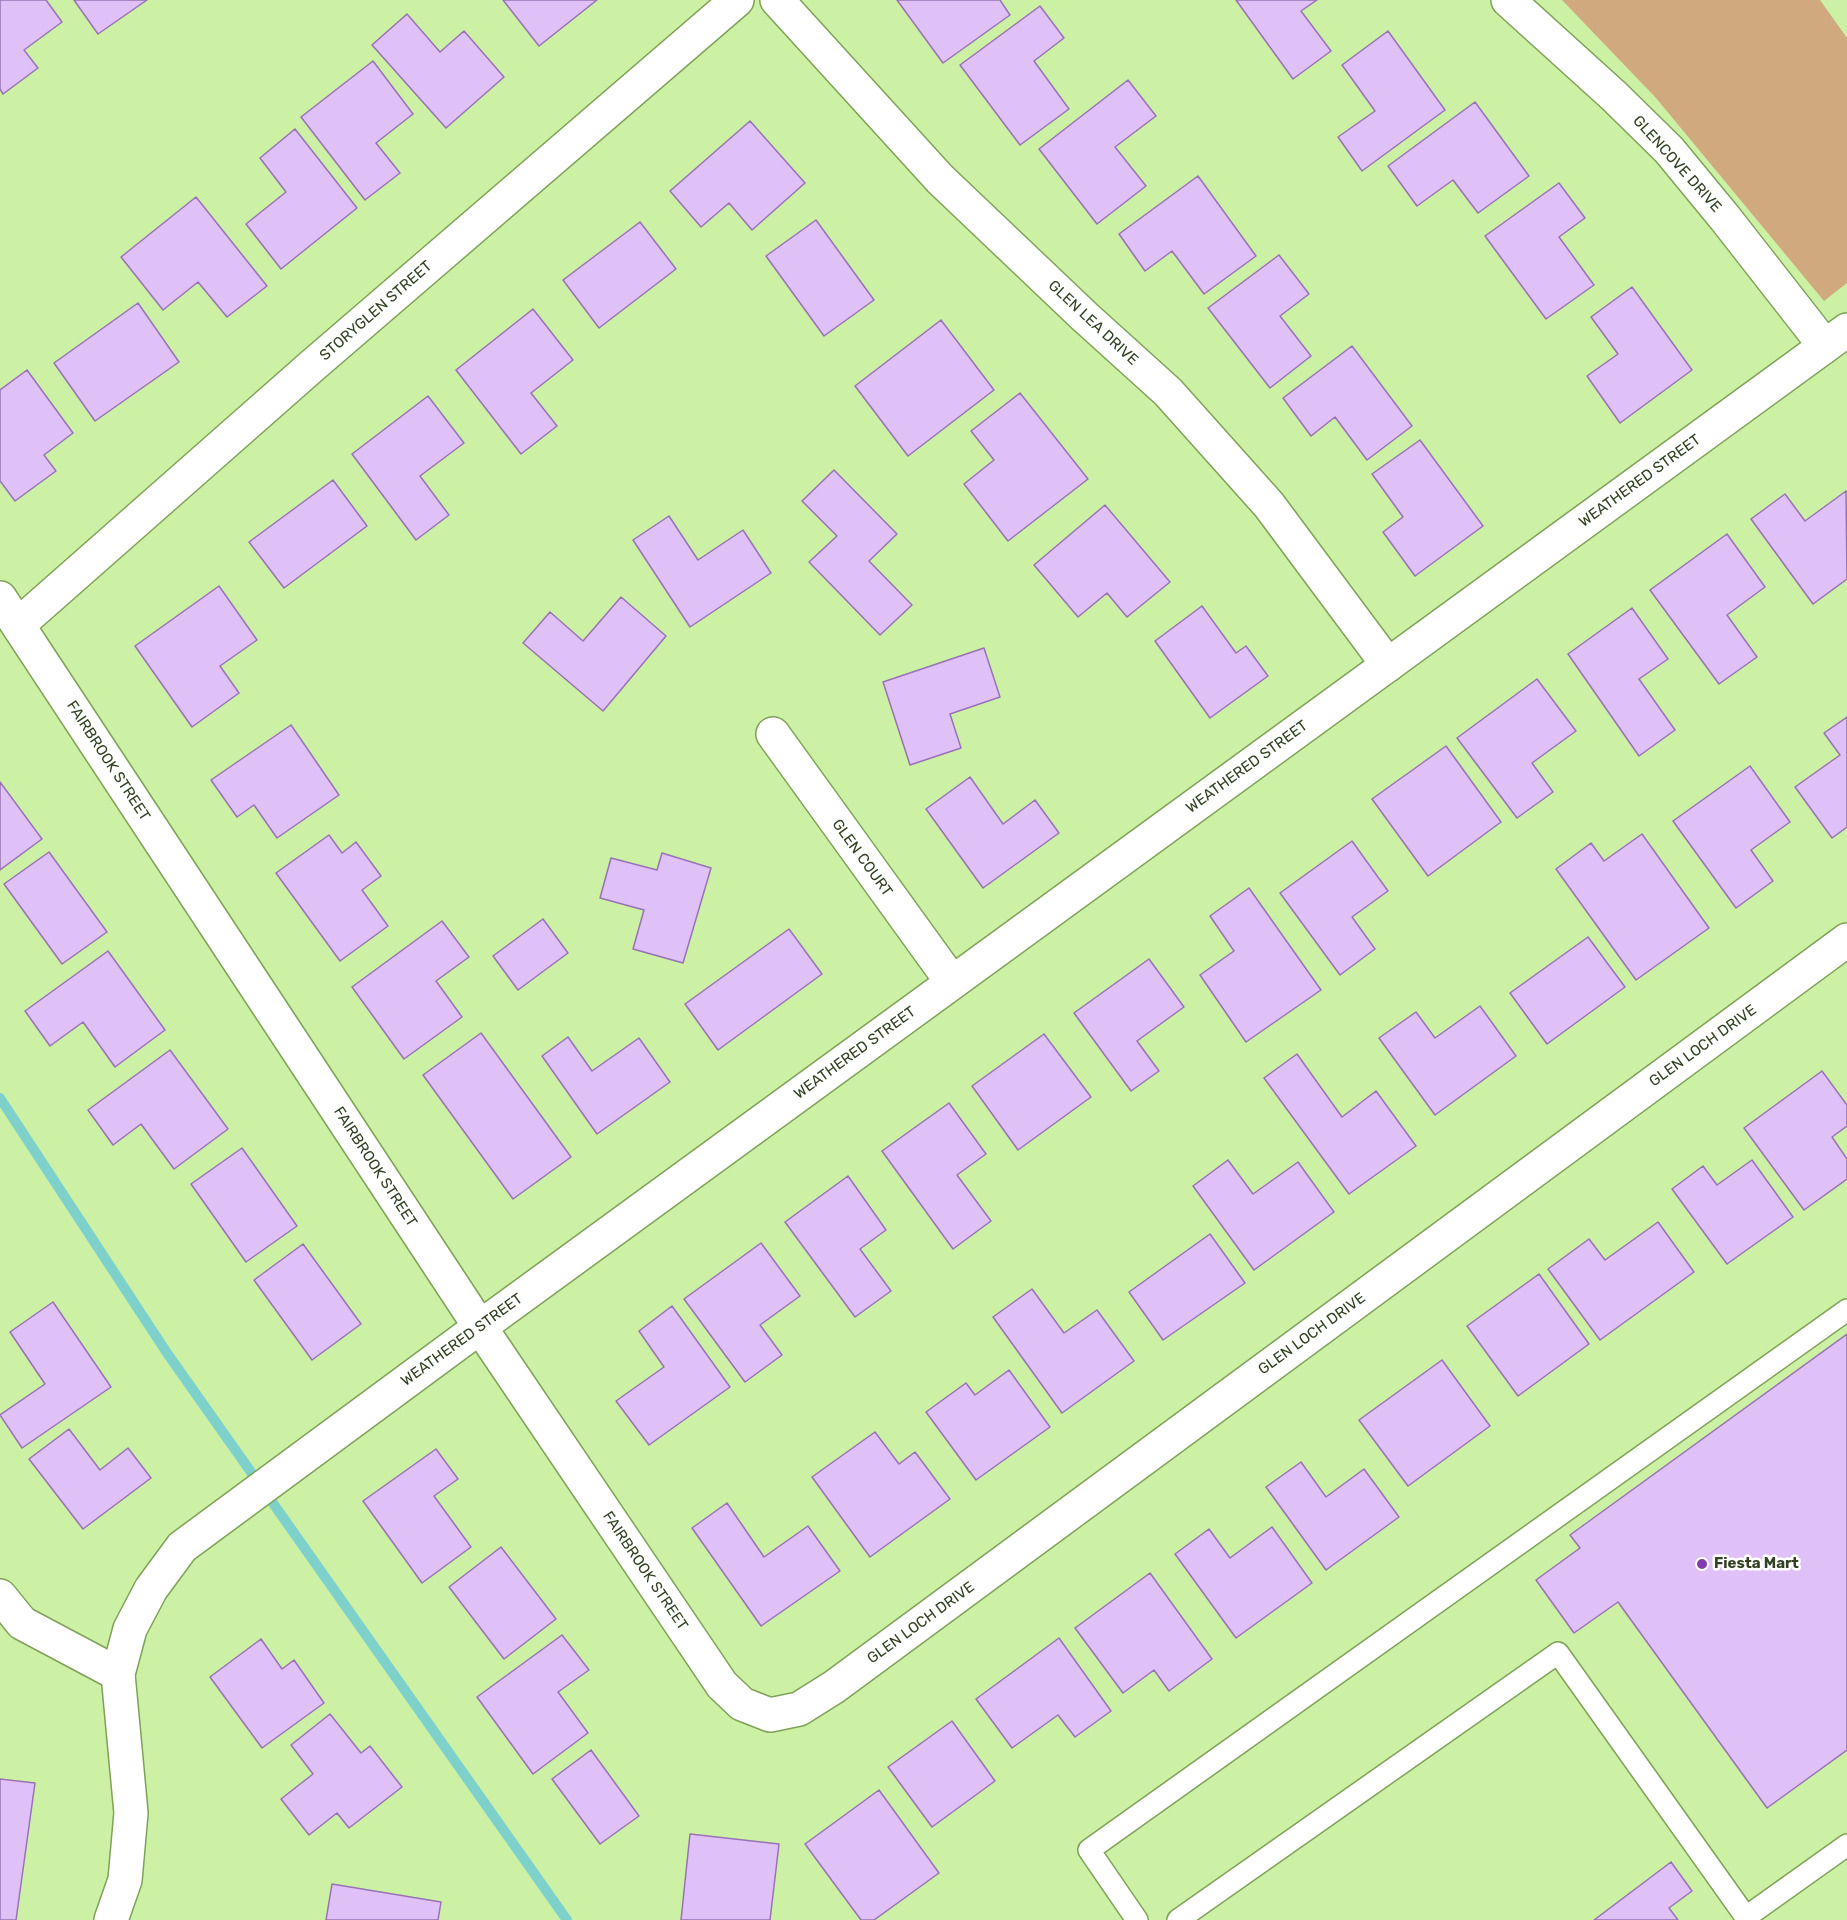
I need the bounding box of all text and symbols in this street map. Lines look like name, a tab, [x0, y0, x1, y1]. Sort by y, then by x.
street label: GLENCOVE DRIVE	[1629, 112, 1725, 216]
street label: STORYGLEN STREET	[316, 257, 436, 365]
street label: GLEN LEA DRIVE	[1044, 277, 1142, 369]
street label: WEATHERED STREET	[1576, 431, 1704, 531]
street label: FAIRBROOK STREET	[62, 698, 154, 824]
street label: WEATHERED STREET	[1183, 717, 1311, 817]
street label: GLEN COURT	[828, 816, 896, 900]
street label: GLEN LOCH DRIVE	[1646, 1001, 1760, 1091]
street label: WEATHERED STREET	[791, 1003, 919, 1103]
street label: FAIRBROOK STREET	[329, 1104, 421, 1230]
street label: GLEN LOCH DRIVE	[1255, 1289, 1369, 1379]
street label: WEATHERED STREET	[398, 1290, 526, 1390]
street label: FAIRBROOK STREET	[599, 1508, 691, 1634]
place label: Fiesta Mart	[1714, 1555, 1799, 1573]
marker: Fiesta Mart	[1695, 1557, 1709, 1571]
street label: GLEN LOCH DRIVE	[864, 1578, 978, 1668]

